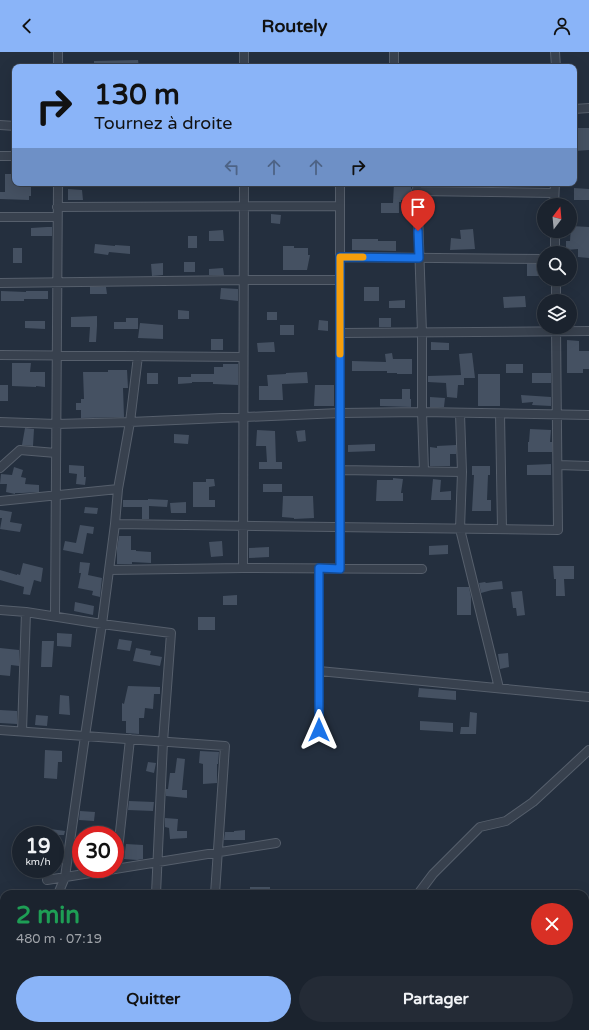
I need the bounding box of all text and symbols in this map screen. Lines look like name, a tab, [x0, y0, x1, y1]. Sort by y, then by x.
icon: back	[16, 15, 38, 37]
text: Routely	[262, 15, 327, 37]
icon: person	[551, 15, 573, 37]
text: 130 m	[94, 78, 180, 112]
icon: right	[28, 80, 80, 132]
text: Tournez à droite	[94, 112, 233, 134]
icon: left	[221, 156, 243, 178]
icon: ahead	[263, 156, 285, 178]
icon: ahead	[305, 156, 327, 178]
icon: right	[347, 156, 369, 178]
pin	[401, 190, 435, 231]
icon: arrive	[407, 196, 429, 218]
north arrow	[537, 198, 577, 238]
map controls	[537, 198, 577, 334]
button: search	[537, 246, 577, 286]
button: layers	[537, 294, 577, 334]
position arrow	[298, 709, 340, 751]
speed limit sign: 30	[72, 826, 124, 878]
text: 19	[25, 835, 51, 859]
text: km/h	[25, 856, 51, 868]
text: 2 min	[16, 901, 80, 930]
button: close	[531, 903, 573, 945]
text: 480 m · 07:19	[16, 931, 102, 947]
button: Quitter	[16, 976, 291, 1022]
button: Partager	[299, 976, 573, 1022]

